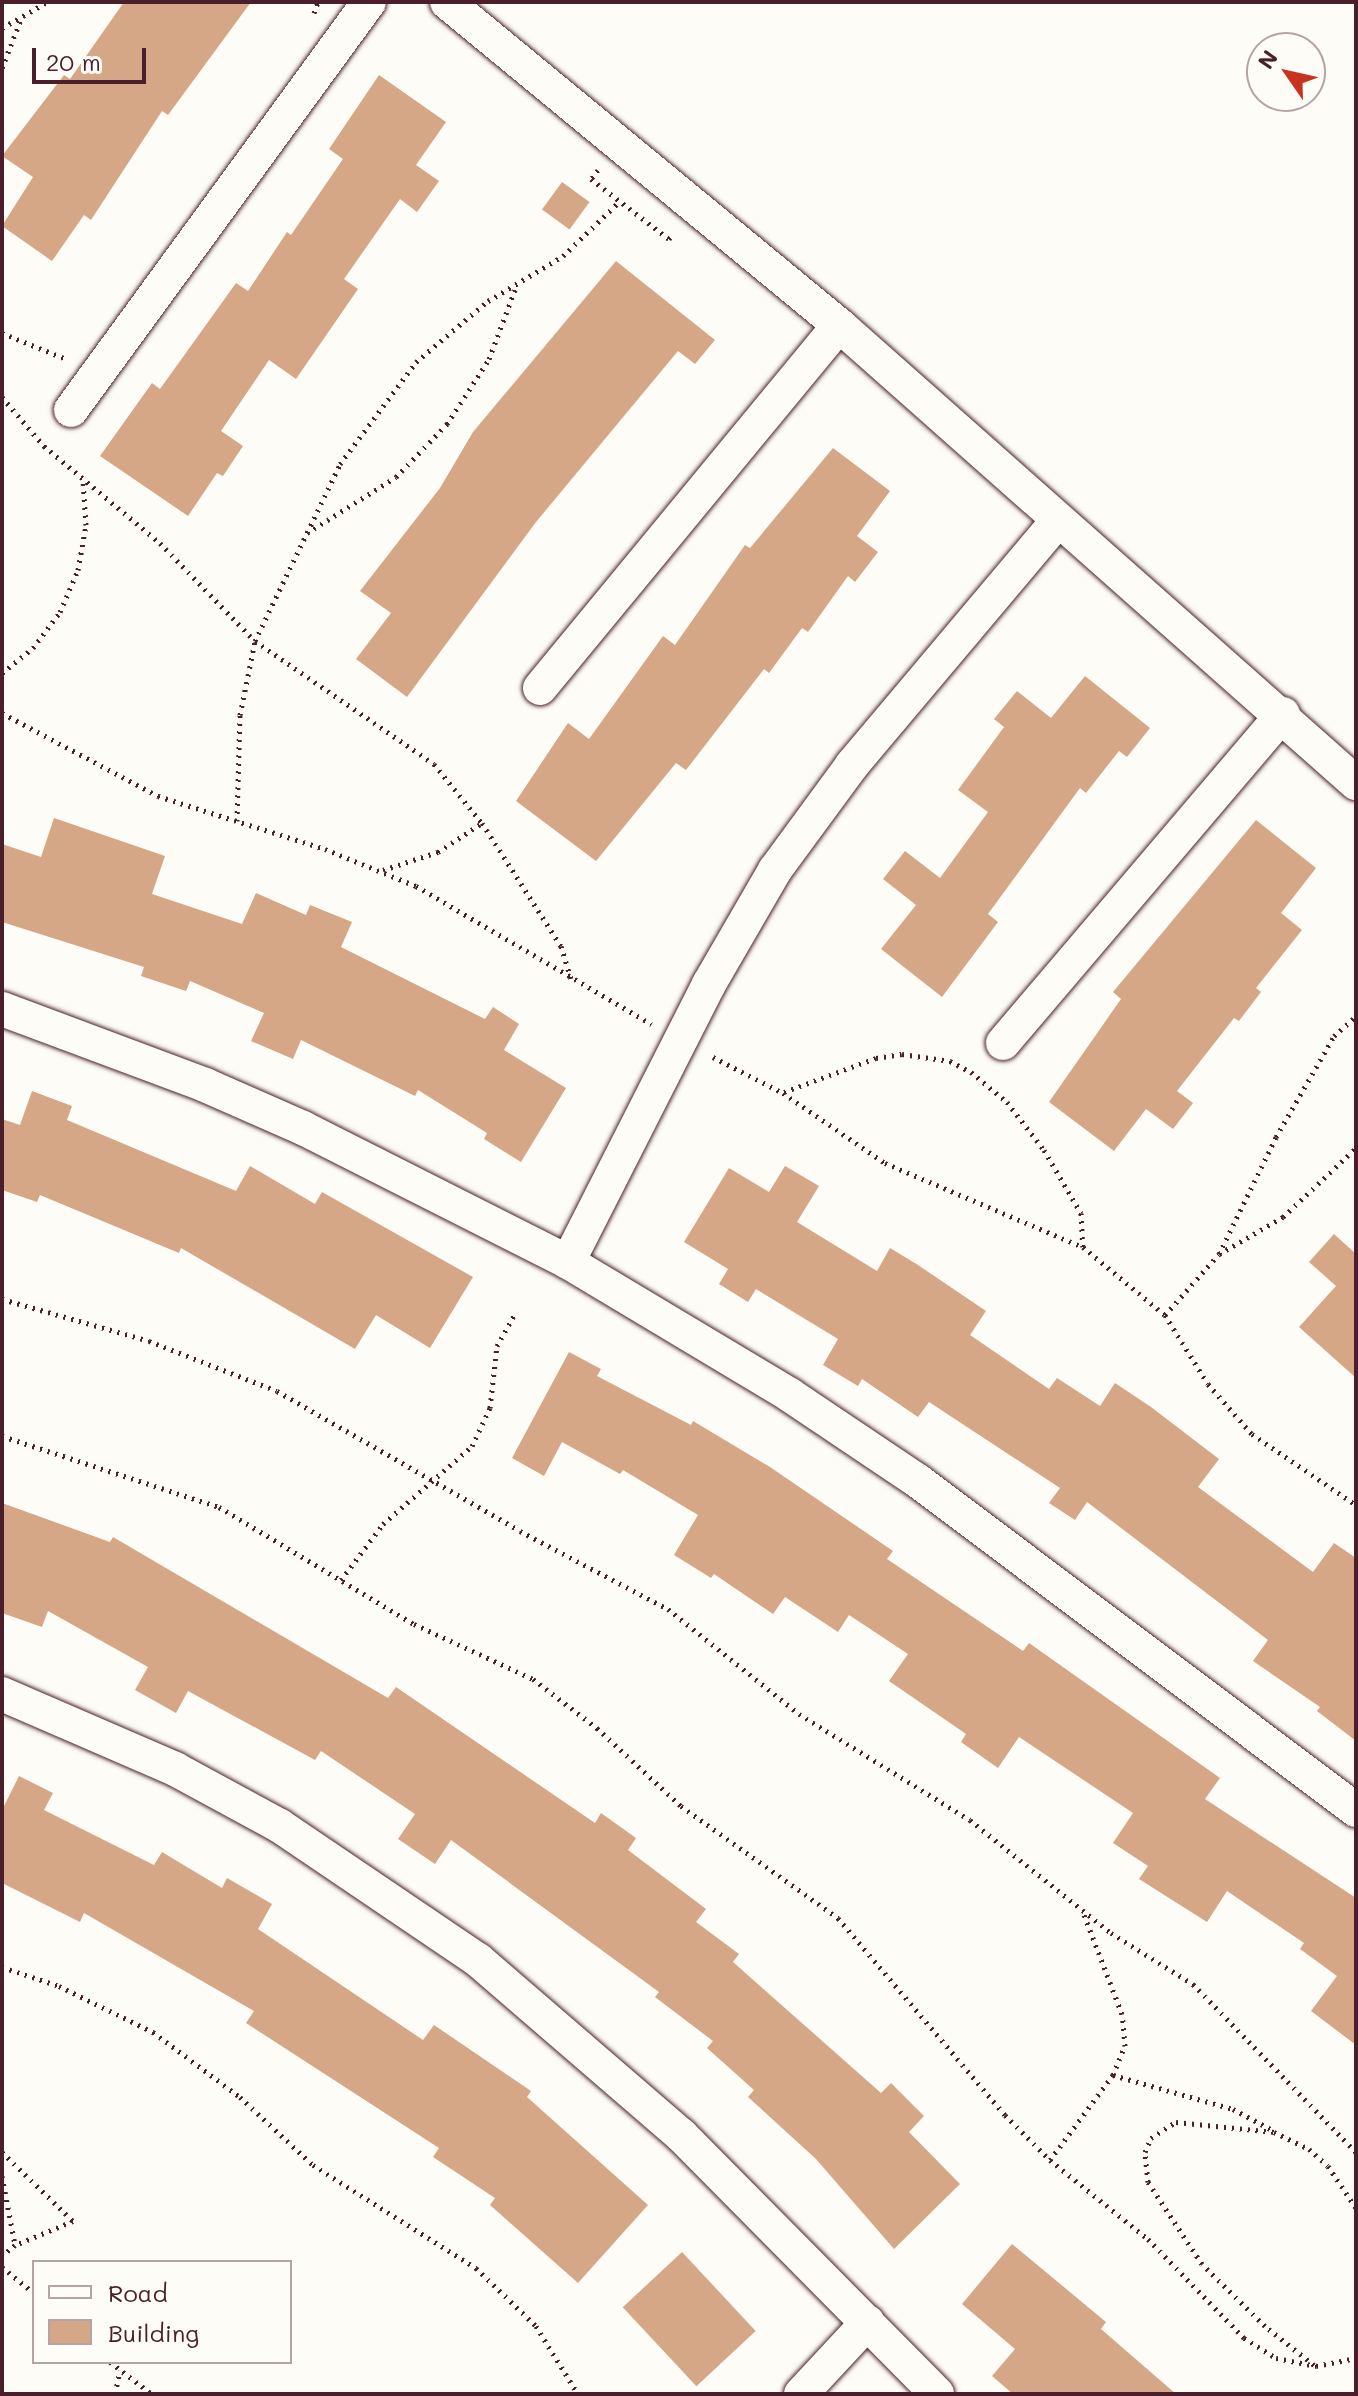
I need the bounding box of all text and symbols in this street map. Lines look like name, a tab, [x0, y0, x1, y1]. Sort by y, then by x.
scale bar	[36, 32, 150, 82]
north arrow	[1246, 32, 1326, 112]
text: N	[1251, 44, 1284, 74]
text: 20 m	[46, 46, 101, 77]
legend	[32, 2260, 292, 2364]
text: Road	[108, 2277, 168, 2308]
text: Building	[108, 2317, 199, 2348]

